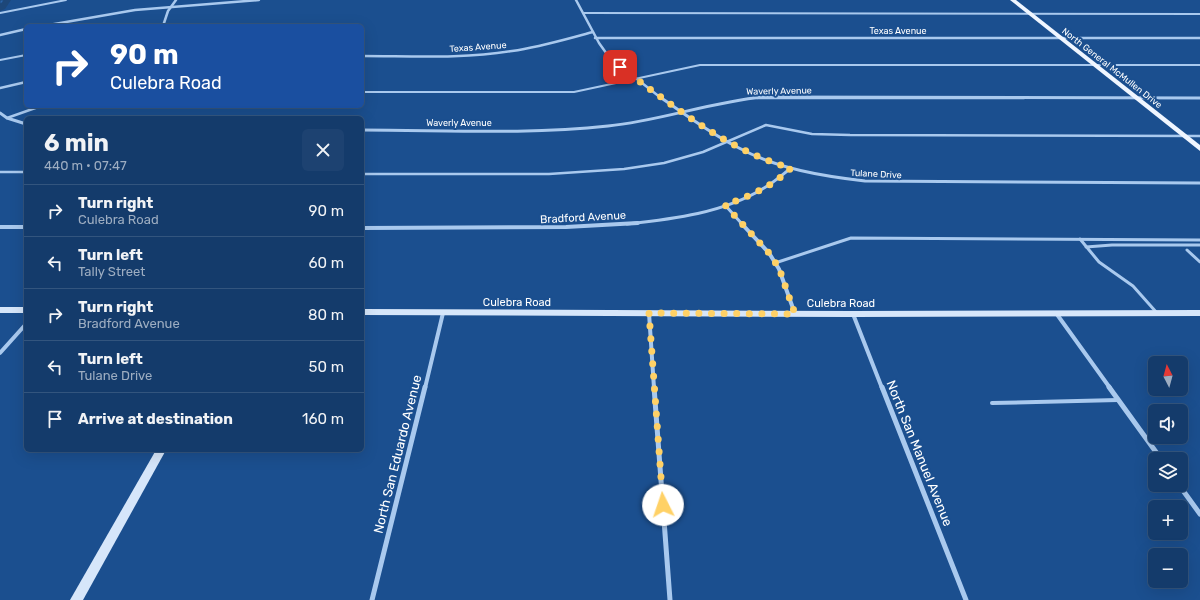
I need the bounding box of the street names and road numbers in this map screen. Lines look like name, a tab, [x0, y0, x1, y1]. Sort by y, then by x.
street label: Texas Avenue	[869, 26, 927, 36]
street label: North General McMullen Drive	[1060, 26, 1164, 110]
street label: Texas Avenue	[449, 40, 507, 54]
street label: Waverly Avenue	[746, 85, 812, 97]
street label: Waverly Avenue	[426, 118, 492, 128]
street label: Tulane Drive	[850, 168, 902, 180]
street label: Bradford Avenue	[540, 209, 626, 226]
street label: Culebra Road	[483, 296, 551, 309]
street label: Culebra Road	[807, 297, 875, 310]
street label: North San Eduardo Avenue	[371, 373, 424, 535]
street label: North San Manuel Avenue	[883, 378, 956, 528]

